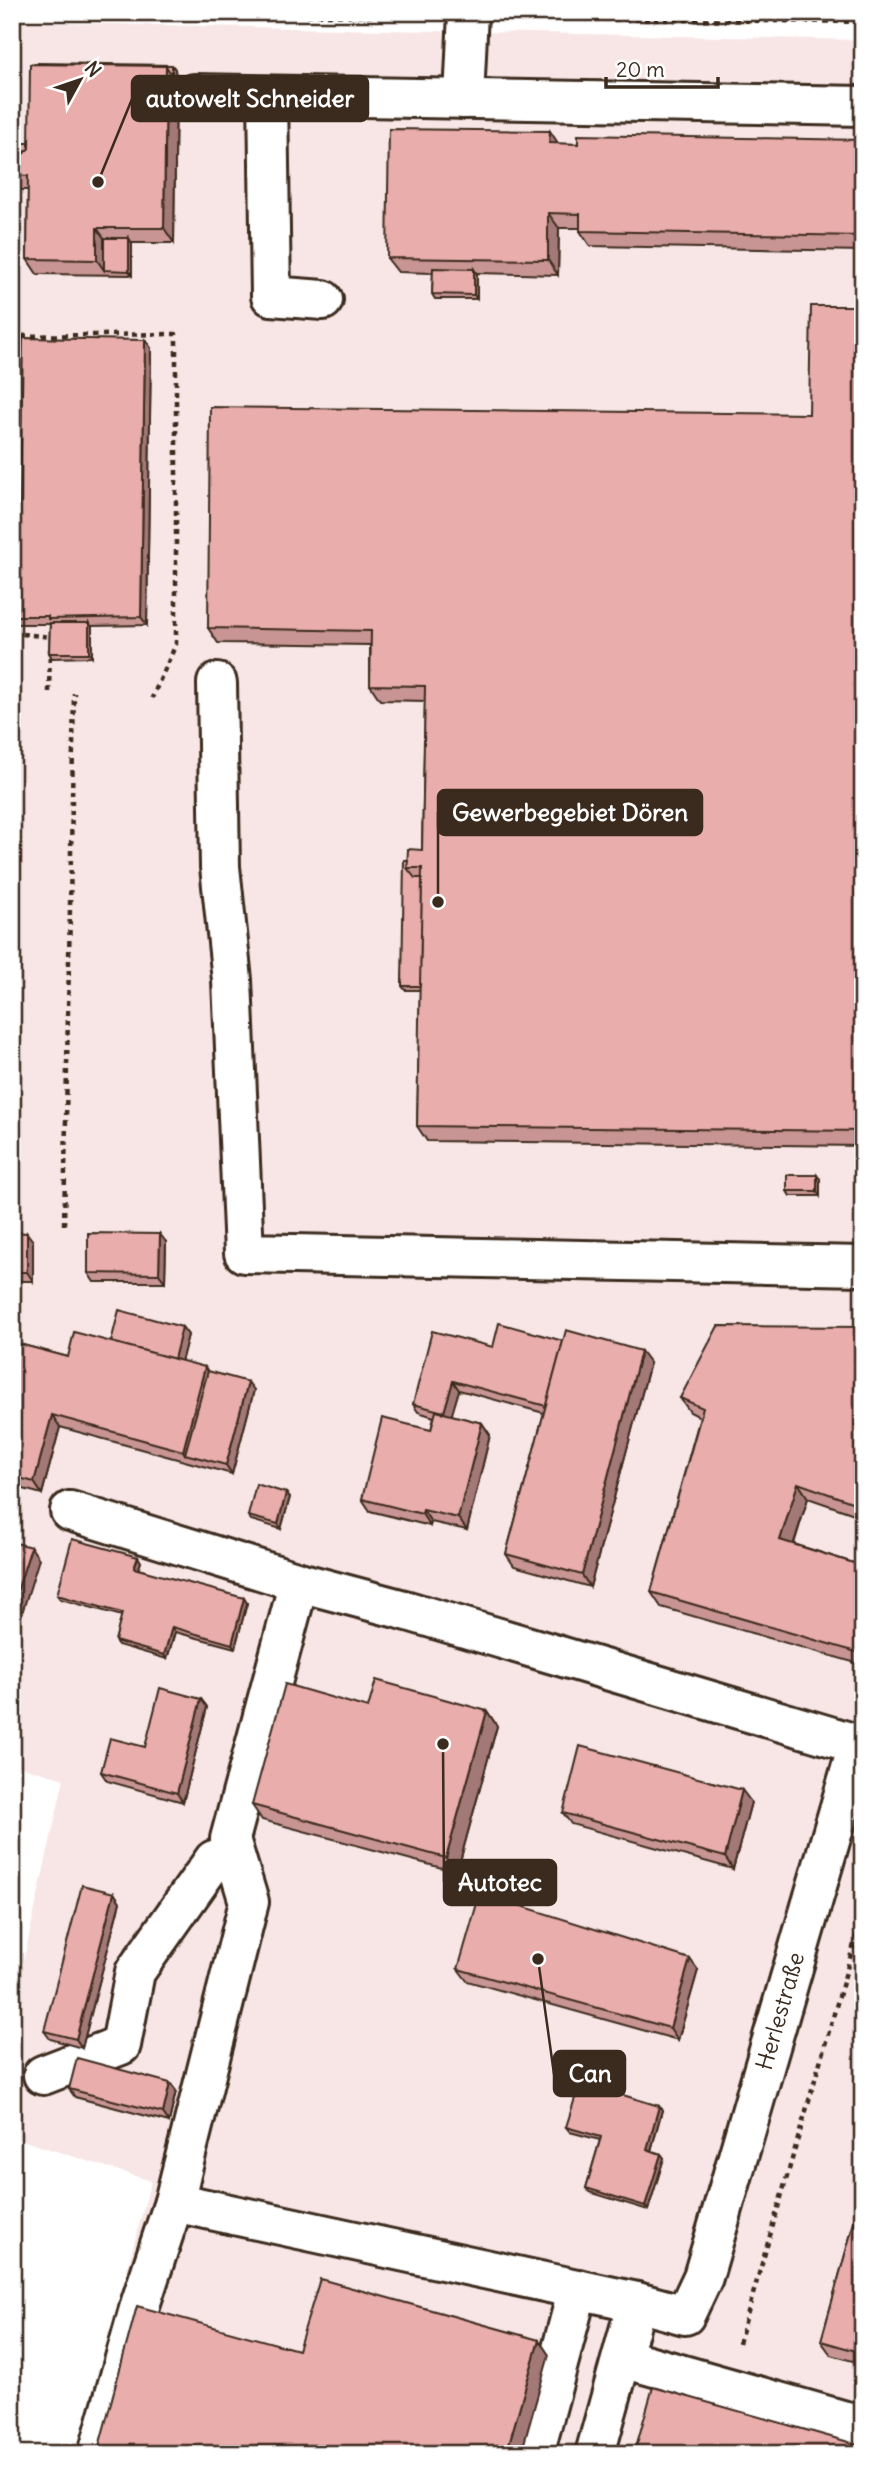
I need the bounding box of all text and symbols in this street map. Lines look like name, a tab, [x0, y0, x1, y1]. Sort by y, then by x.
north arrow	[46, 46, 116, 116]
scale bar	[606, 46, 718, 90]
text: N	[80, 56, 106, 82]
text: 20 m	[616, 56, 665, 83]
callout: autowelt Schneider	[132, 76, 368, 121]
text: autowelt Schneider	[146, 83, 354, 113]
callout: Gewerbegebiet Dören	[438, 790, 702, 835]
text: Gewerbegebiet Dören	[452, 797, 688, 827]
callout: Autotec	[444, 1860, 556, 1905]
text: Autotec	[458, 1867, 542, 1897]
street label: Herlestraße	[749, 1949, 810, 2073]
callout: Can	[554, 2051, 625, 2096]
text: Can	[568, 2058, 612, 2088]

